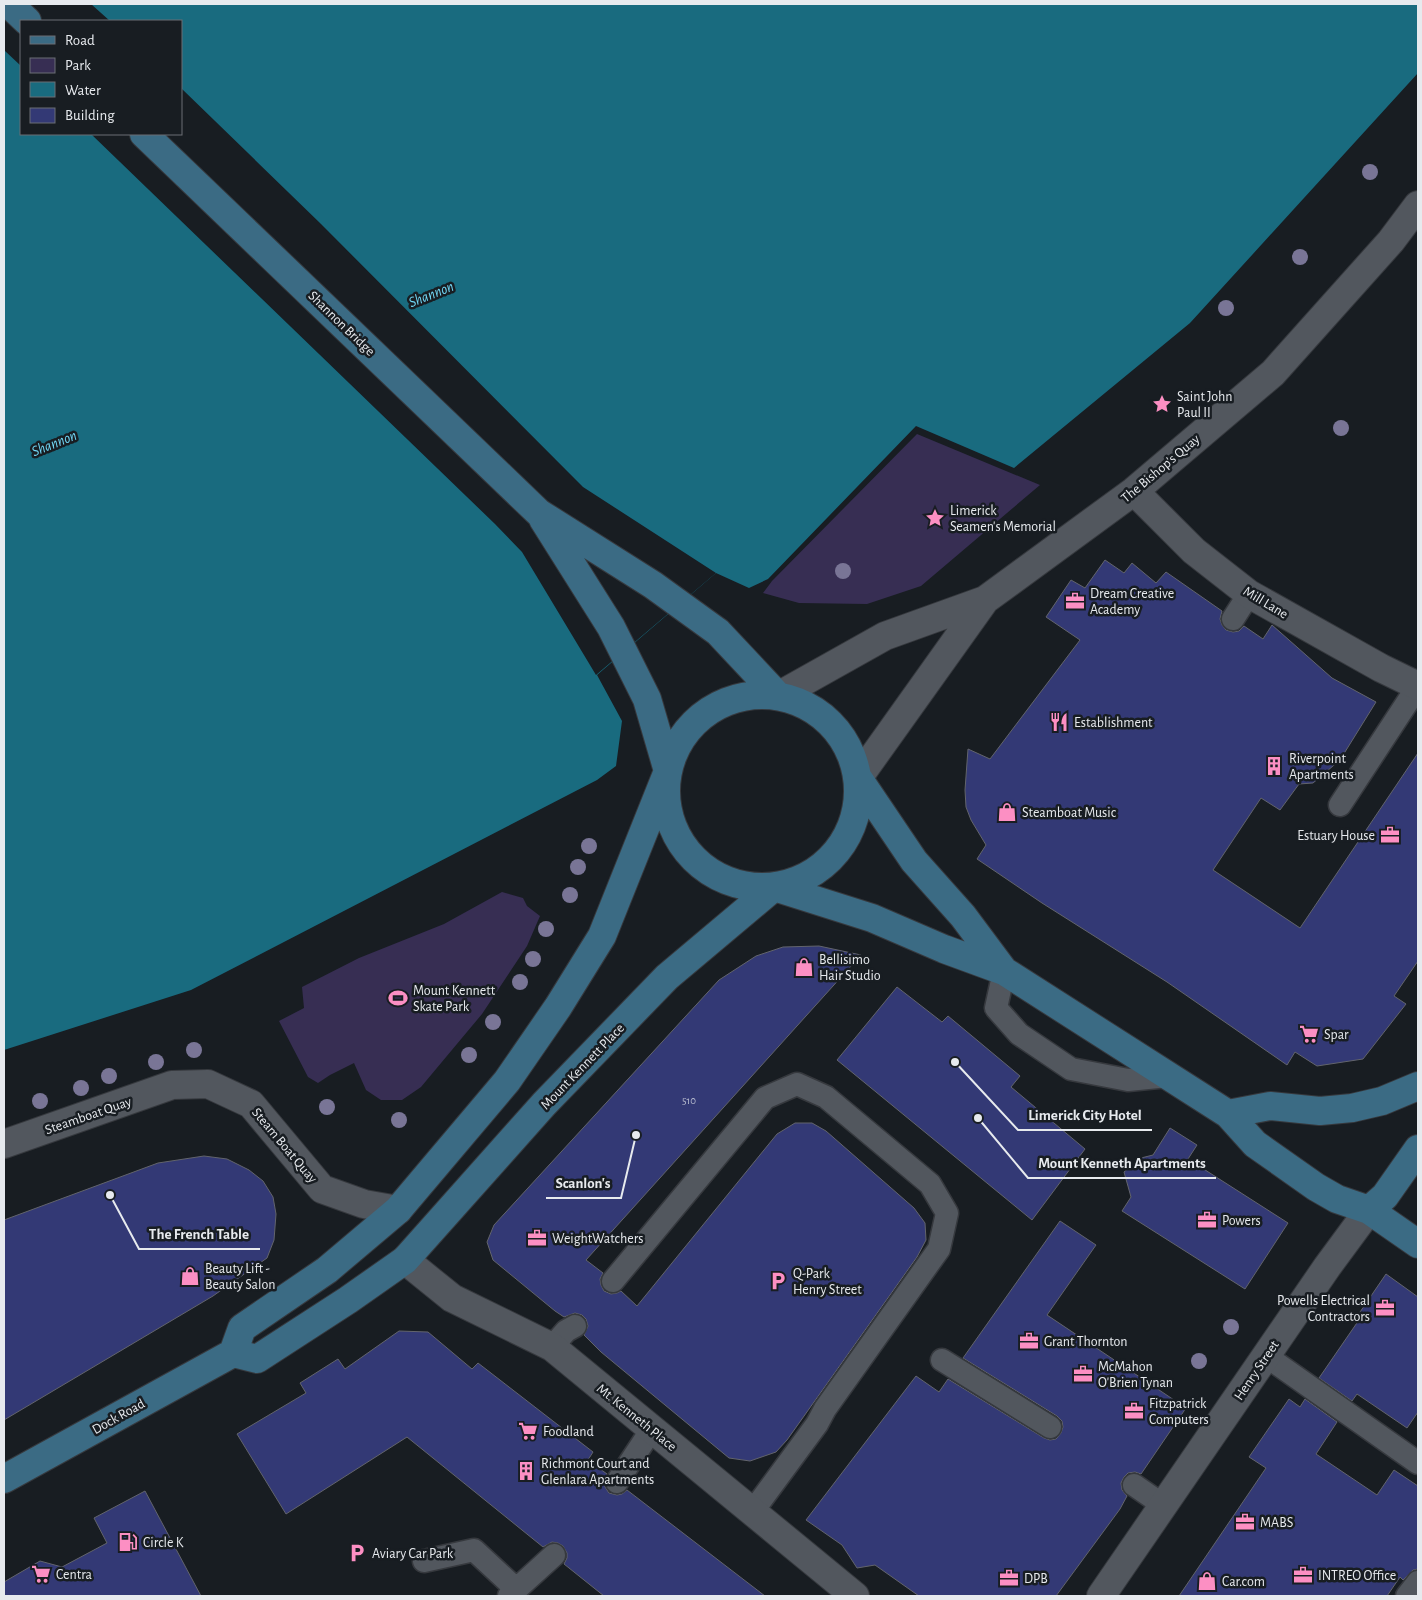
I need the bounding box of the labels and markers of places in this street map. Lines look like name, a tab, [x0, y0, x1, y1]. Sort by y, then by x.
place label: Saint John Paul II	[1177, 390, 1232, 420]
place icon: Saint John Paul II	[1151, 393, 1173, 415]
place label: Limerick Seamen's Memorial	[950, 504, 1056, 534]
place icon: Limerick Seamen's Memorial	[924, 507, 946, 529]
place label: Dream Creative Academy	[1090, 587, 1174, 617]
office icon: Dream Creative Academy	[1064, 590, 1086, 612]
restaurant icon: Establishment	[1048, 711, 1070, 733]
place label: Establishment	[1074, 716, 1153, 730]
place label: Riverpoint Apartments	[1289, 752, 1354, 782]
building icon: Riverpoint Apartments	[1263, 755, 1285, 777]
shop icon: Steamboat Music	[996, 801, 1018, 823]
place label: Steamboat Music	[1022, 806, 1117, 820]
office icon: Estuary House	[1379, 824, 1401, 846]
place label: Estuary House	[1297, 829, 1375, 843]
place label: Bellisimo Hair Studio	[819, 953, 881, 983]
shop icon: Bellisimo Hair Studio	[793, 956, 815, 978]
place label: Mount Kennett Skate Park	[413, 984, 496, 1014]
sports icon: Mount Kennett Skate Park	[387, 987, 409, 1009]
supermarket icon: Spar	[1298, 1023, 1320, 1045]
place label: Spar	[1324, 1028, 1349, 1042]
callout: Limerick City Hotel	[1018, 1100, 1152, 1130]
callout: Mount Kenneth Apartments	[1028, 1148, 1216, 1178]
callout: Scanlon's	[546, 1168, 621, 1198]
office icon: Powers	[1196, 1209, 1218, 1231]
place label: Powers	[1222, 1214, 1261, 1228]
callout: The French Table	[139, 1219, 260, 1249]
office icon: WeightWatchers	[526, 1227, 548, 1249]
place label: WeightWatchers	[552, 1232, 643, 1246]
place label: Beauty Lift - Beauty Salon	[205, 1262, 275, 1292]
shop icon: Beauty Lift - Beauty Salon	[179, 1265, 201, 1287]
place label: Q-Park Henry Street	[793, 1267, 862, 1297]
parking icon: Q-Park Henry Street	[767, 1270, 789, 1292]
place label: Powells Electrical Contractors	[1277, 1294, 1370, 1324]
office icon: Powells Electrical Contractors	[1374, 1297, 1396, 1319]
office icon: Grant Thornton	[1018, 1330, 1040, 1352]
place label: Grant Thornton	[1044, 1335, 1128, 1349]
place label: McMahon O'Brien Tynan	[1098, 1360, 1173, 1390]
office icon: McMahon O'Brien Tynan	[1072, 1363, 1094, 1385]
place label: Fitzpatrick Computers	[1149, 1397, 1209, 1427]
office icon: Fitzpatrick Computers	[1123, 1400, 1145, 1422]
supermarket icon: Foodland	[517, 1420, 539, 1442]
place label: Foodland	[543, 1425, 594, 1439]
place label: Richmont Court and Glenlara Apartments	[541, 1457, 654, 1487]
building icon: Richmont Court and Glenlara Apartments	[515, 1460, 537, 1482]
office icon: MABS	[1234, 1511, 1256, 1533]
place label: MABS	[1260, 1516, 1293, 1530]
fuel station icon: Circle K	[117, 1531, 139, 1553]
place label: Circle K	[143, 1536, 184, 1550]
parking icon: Aviary Car Park	[346, 1542, 368, 1564]
place label: Aviary Car Park	[372, 1547, 454, 1561]
supermarket icon: Centra	[30, 1563, 52, 1585]
office icon: INTREO Office	[1292, 1564, 1314, 1586]
office icon: DPB	[998, 1567, 1020, 1589]
place label: Centra	[56, 1568, 93, 1582]
place label: INTREO Office	[1318, 1569, 1396, 1583]
shop icon: Car.com	[1196, 1570, 1218, 1592]
place label: DPB	[1024, 1572, 1048, 1586]
place label: Car.com	[1222, 1575, 1265, 1589]

